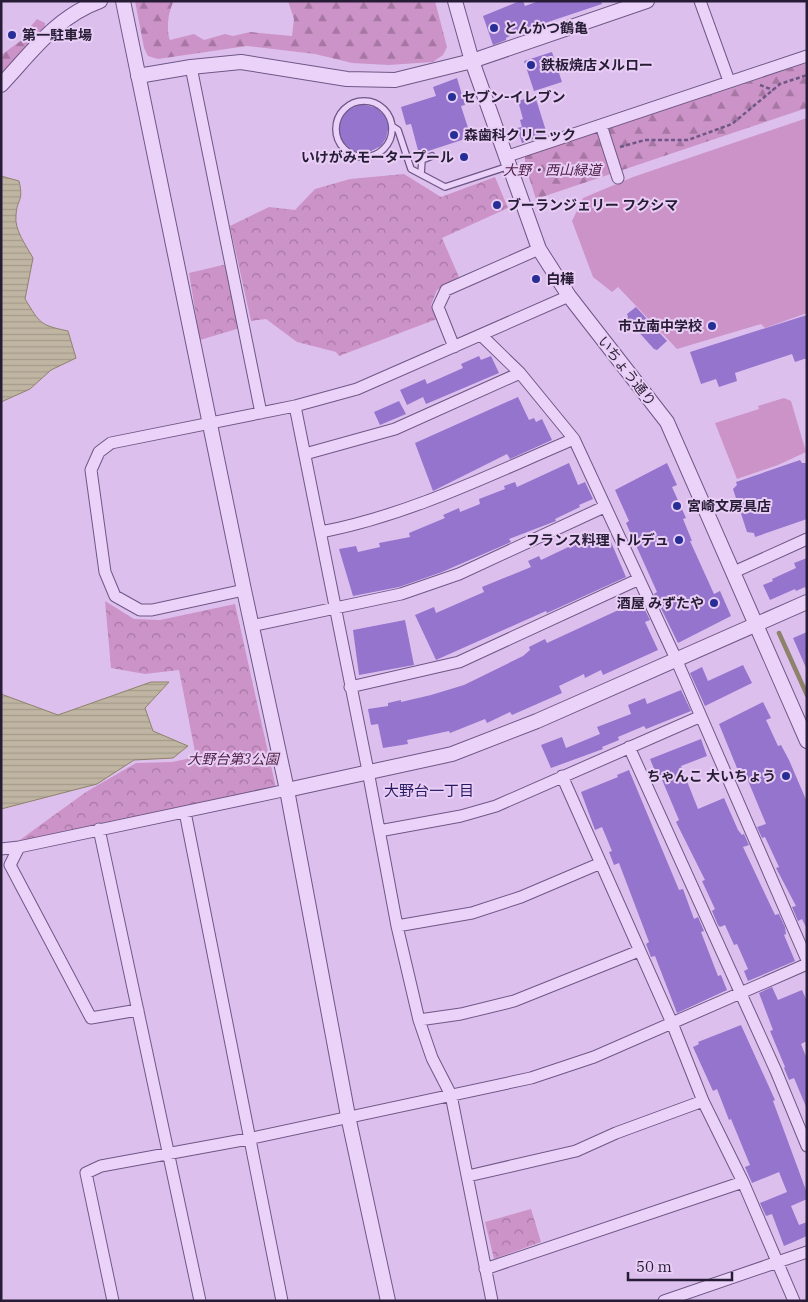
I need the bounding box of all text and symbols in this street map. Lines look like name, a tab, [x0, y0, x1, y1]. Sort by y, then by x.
place label: とんかつ鶴亀	[504, 19, 588, 37]
marker: とんかつ鶴亀	[488, 22, 500, 34]
place label: 第一駐車場	[22, 26, 92, 44]
marker: 第一駐車場	[6, 29, 18, 41]
place label: 鉄板焼店メルロー	[541, 56, 653, 74]
marker: 鉄板焼店メルロー	[525, 59, 537, 71]
place label: セブン-イレブン	[462, 88, 566, 106]
marker: セブン-イレブン	[446, 91, 458, 103]
place label: 森歯科クリニック	[464, 126, 576, 144]
marker: 森歯科クリニック	[448, 129, 460, 141]
place label: いけがみモータープール	[301, 148, 454, 166]
marker: いけがみモータープール	[458, 151, 470, 163]
park label: 大野・西山緑道	[503, 161, 603, 179]
place label: ブーランジェリー フクシマ	[507, 196, 678, 214]
marker: ブーランジェリー フクシマ	[491, 199, 503, 211]
place label: 白樺	[546, 270, 574, 288]
marker: 白樺	[530, 273, 542, 285]
place label: 市立南中学校	[618, 317, 702, 335]
marker: 市立南中学校	[706, 320, 718, 332]
street label: いちょう通り	[594, 332, 660, 410]
place label: 宮崎文房具店	[687, 497, 771, 515]
marker: 宮崎文房具店	[671, 500, 683, 512]
place label: フランス料理 トルデュ	[526, 531, 669, 549]
marker: フランス料理 トルデュ	[673, 534, 685, 546]
place label: 酒屋 みずたや	[617, 594, 704, 612]
marker: 酒屋 みずたや	[708, 597, 720, 609]
park label: 大野台第3公園	[187, 750, 281, 768]
place label: ちゃんこ 大いちょう	[647, 767, 776, 785]
marker: ちゃんこ 大いちょう	[780, 770, 792, 782]
district label: 大野台一丁目	[384, 781, 474, 800]
scale bar	[628, 1250, 732, 1282]
text: 50 m	[636, 1257, 672, 1276]

